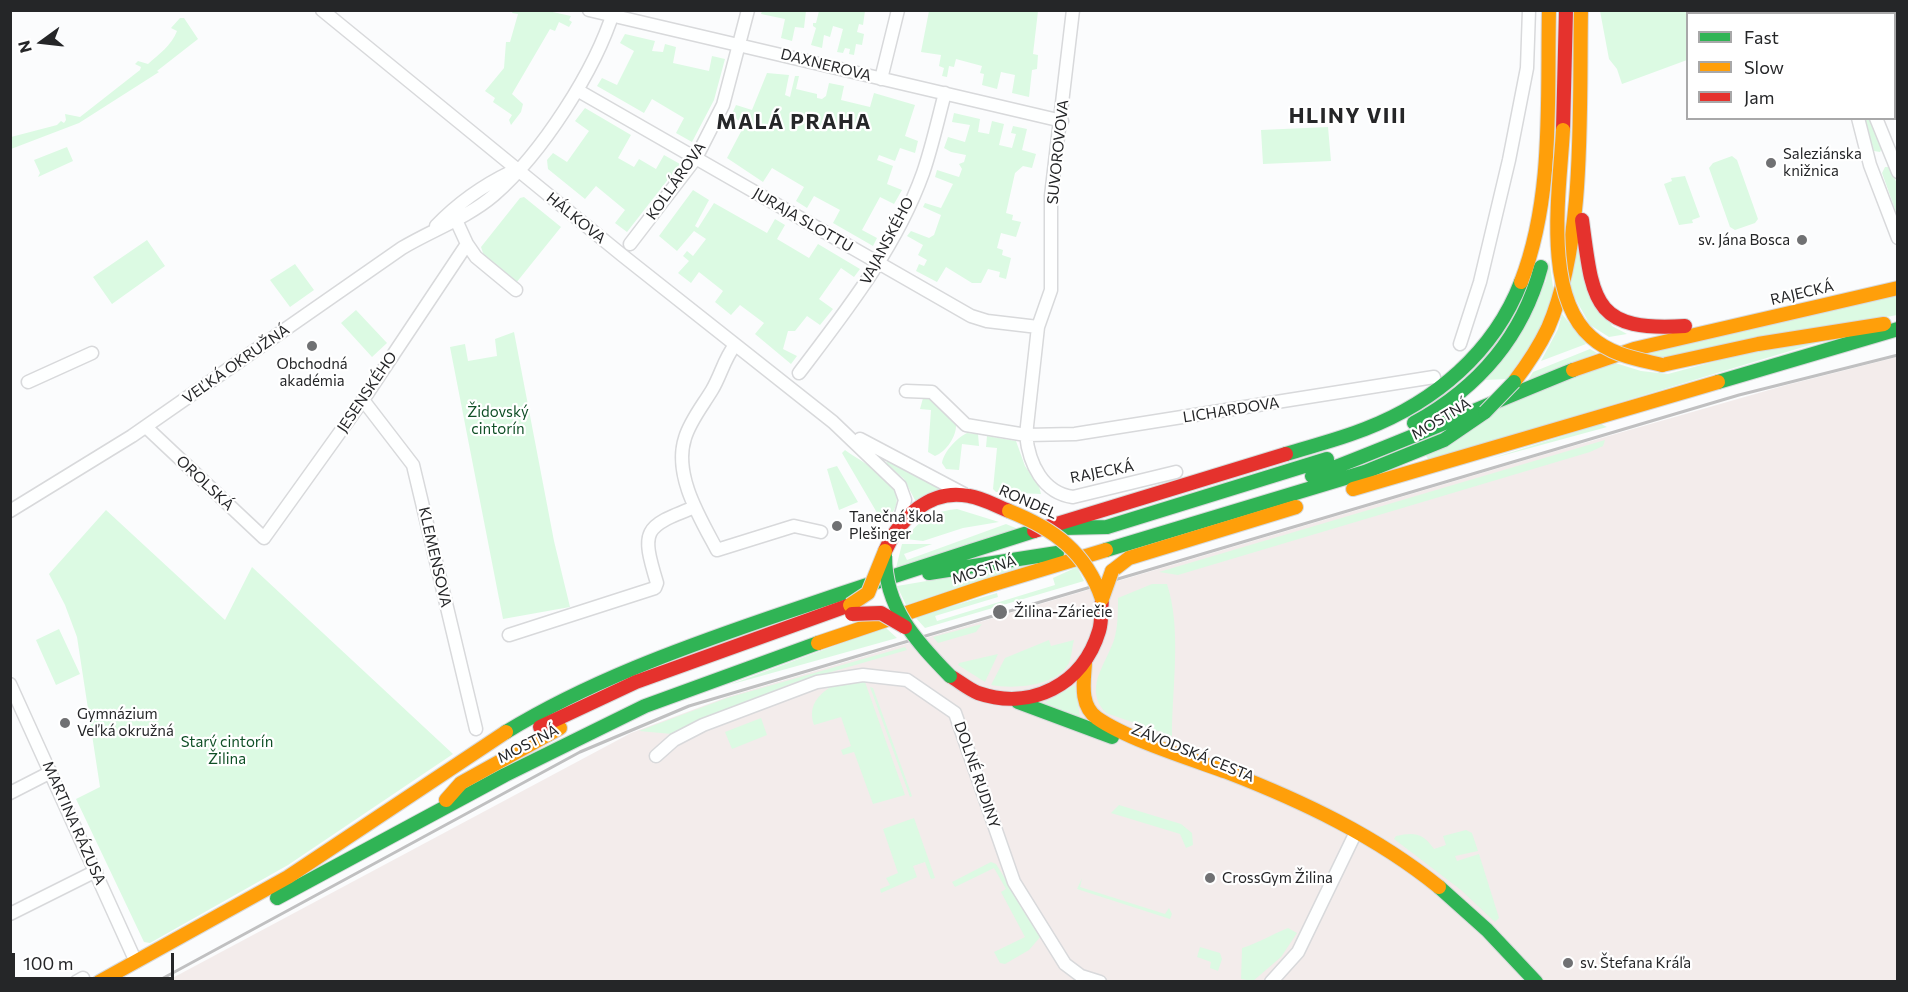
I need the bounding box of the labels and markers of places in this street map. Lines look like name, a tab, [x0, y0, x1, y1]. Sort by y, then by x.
place label: Saleziánska knižnica	[1783, 145, 1862, 180]
marker: Saleziánska knižnica	[1764, 156, 1778, 170]
place label: sv. Jána Bosca	[1698, 231, 1790, 249]
marker: sv. Jána Bosca	[1795, 233, 1809, 247]
marker: Obchodná akadémia	[305, 339, 319, 353]
place label: Obchodná akadémia	[276, 355, 348, 390]
place label: Tanečná škola Plešinger	[849, 508, 944, 543]
marker: Tanečná škola Plešinger	[830, 519, 844, 533]
marker: Žilina-Záriečie	[991, 603, 1009, 621]
place label: Žilina-Záriečie	[1014, 603, 1113, 621]
place label: Gymnázium Veľká okružná	[77, 705, 174, 740]
marker: Gymnázium Veľká okružná	[58, 716, 72, 730]
place label: CrossGym Žilina	[1222, 869, 1333, 887]
marker: CrossGym Žilina	[1203, 871, 1217, 885]
place label: sv. Štefana Kráľa	[1580, 954, 1691, 972]
marker: sv. Štefana Kráľa	[1561, 956, 1575, 970]

